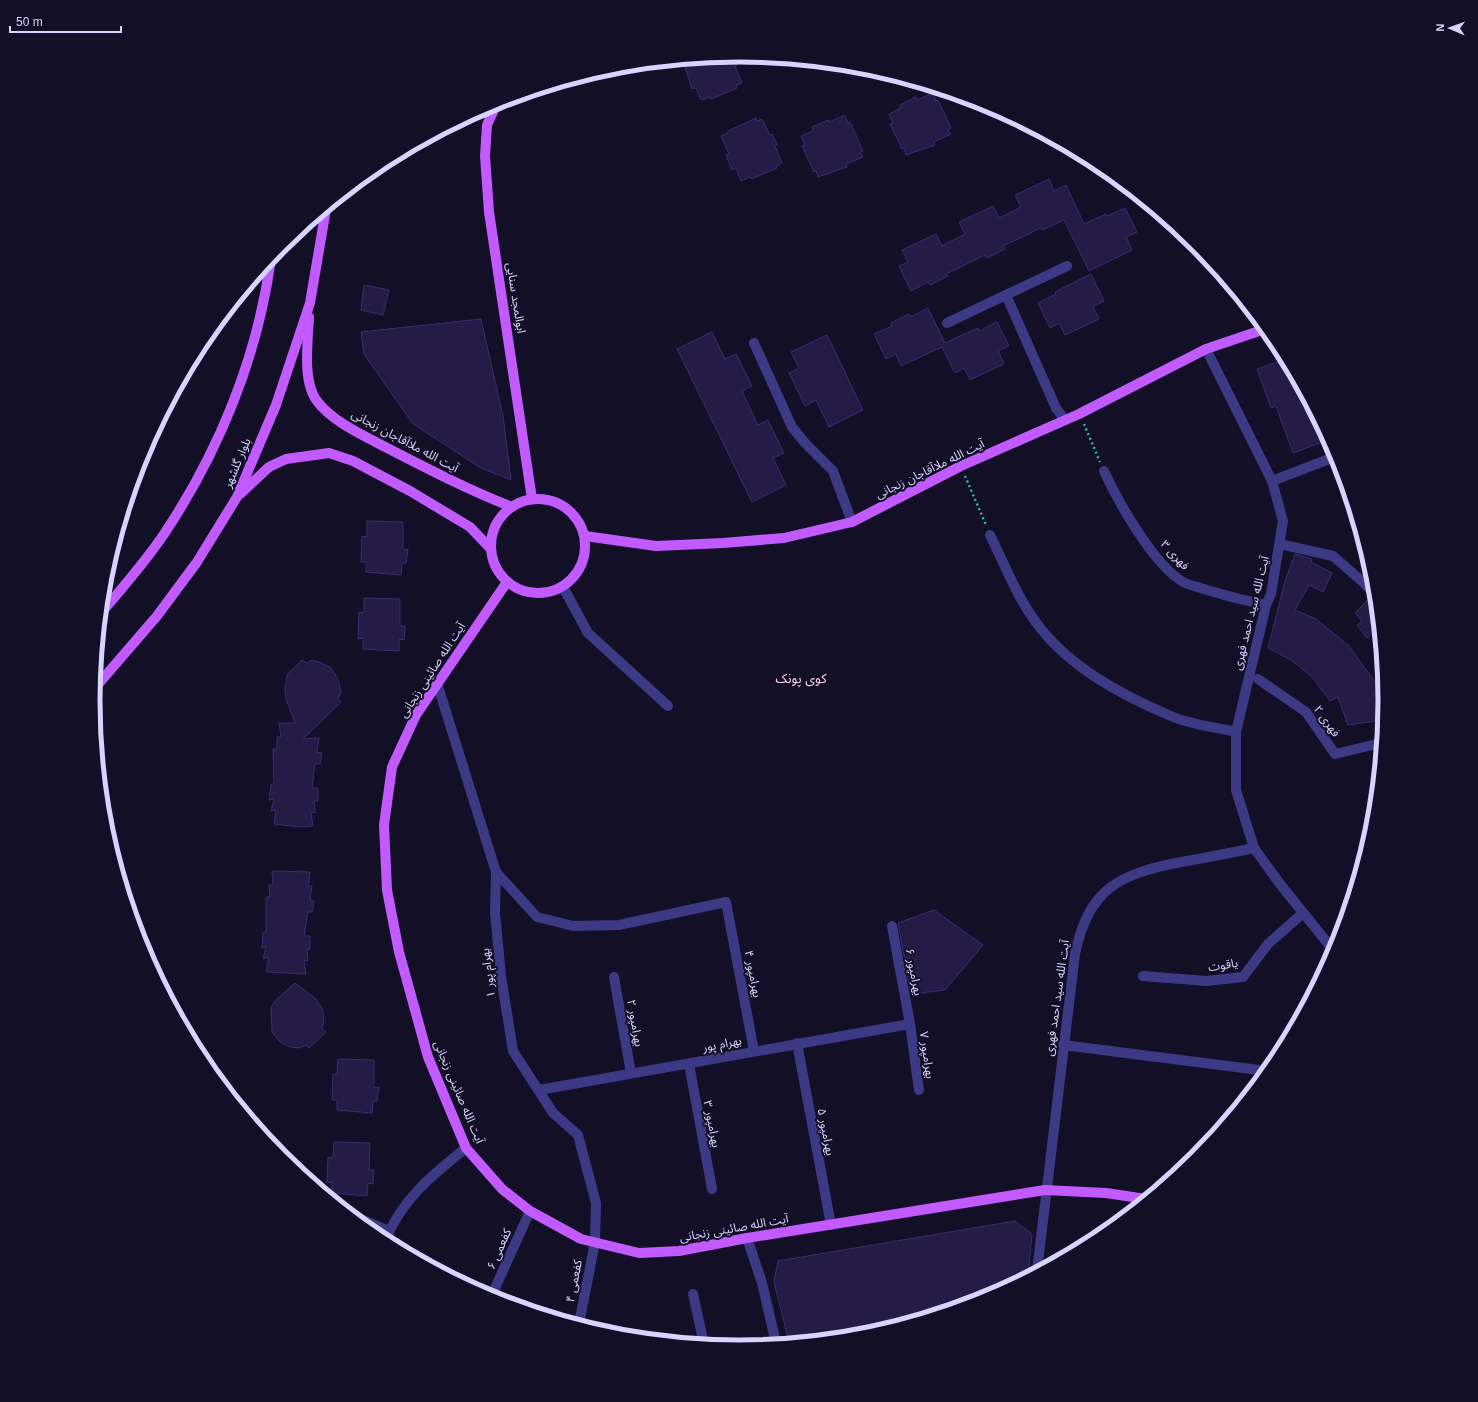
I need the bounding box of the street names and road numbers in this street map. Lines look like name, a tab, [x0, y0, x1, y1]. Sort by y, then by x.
street label: ابوالمجد سنایی	[503, 262, 529, 335]
street label: آیت الله ملاآقاجان زنجانی	[349, 407, 461, 475]
street label: بلوار گلشهر	[220, 436, 254, 491]
street label: آیت الله ملاآقاجان زنجانی	[873, 436, 987, 502]
street label: فهری ۳	[1158, 537, 1192, 573]
street label: آیت الله سید احمد فهری	[1230, 554, 1272, 672]
street label: آیت الله صائینی زنجانی	[396, 619, 468, 720]
street label: فهری ۲	[1311, 703, 1343, 739]
street label: آیت الله سید احمد فهری	[1042, 939, 1072, 1057]
street label: بهرام پور ۱	[478, 947, 500, 998]
street label: بهرامپور ۶	[902, 947, 925, 997]
street label: بهرامپور ۴	[741, 949, 764, 999]
street label: یاقوت	[1207, 956, 1239, 974]
street label: بهرامپور ۲	[623, 998, 646, 1048]
street label: بهرامپور ۷	[916, 1030, 937, 1080]
street label: بهرام پور	[700, 1033, 743, 1057]
street label: آیت الله صائینی زنجانی	[431, 1038, 487, 1146]
street label: بهرامپور ۳	[700, 1099, 723, 1149]
street label: بهرامپور ۵	[814, 1107, 837, 1157]
street label: آیت الله صائینی زنجانی	[678, 1211, 790, 1245]
street label: کفعمی ۶	[484, 1226, 515, 1272]
street label: کفعمی ۴	[563, 1257, 585, 1304]

